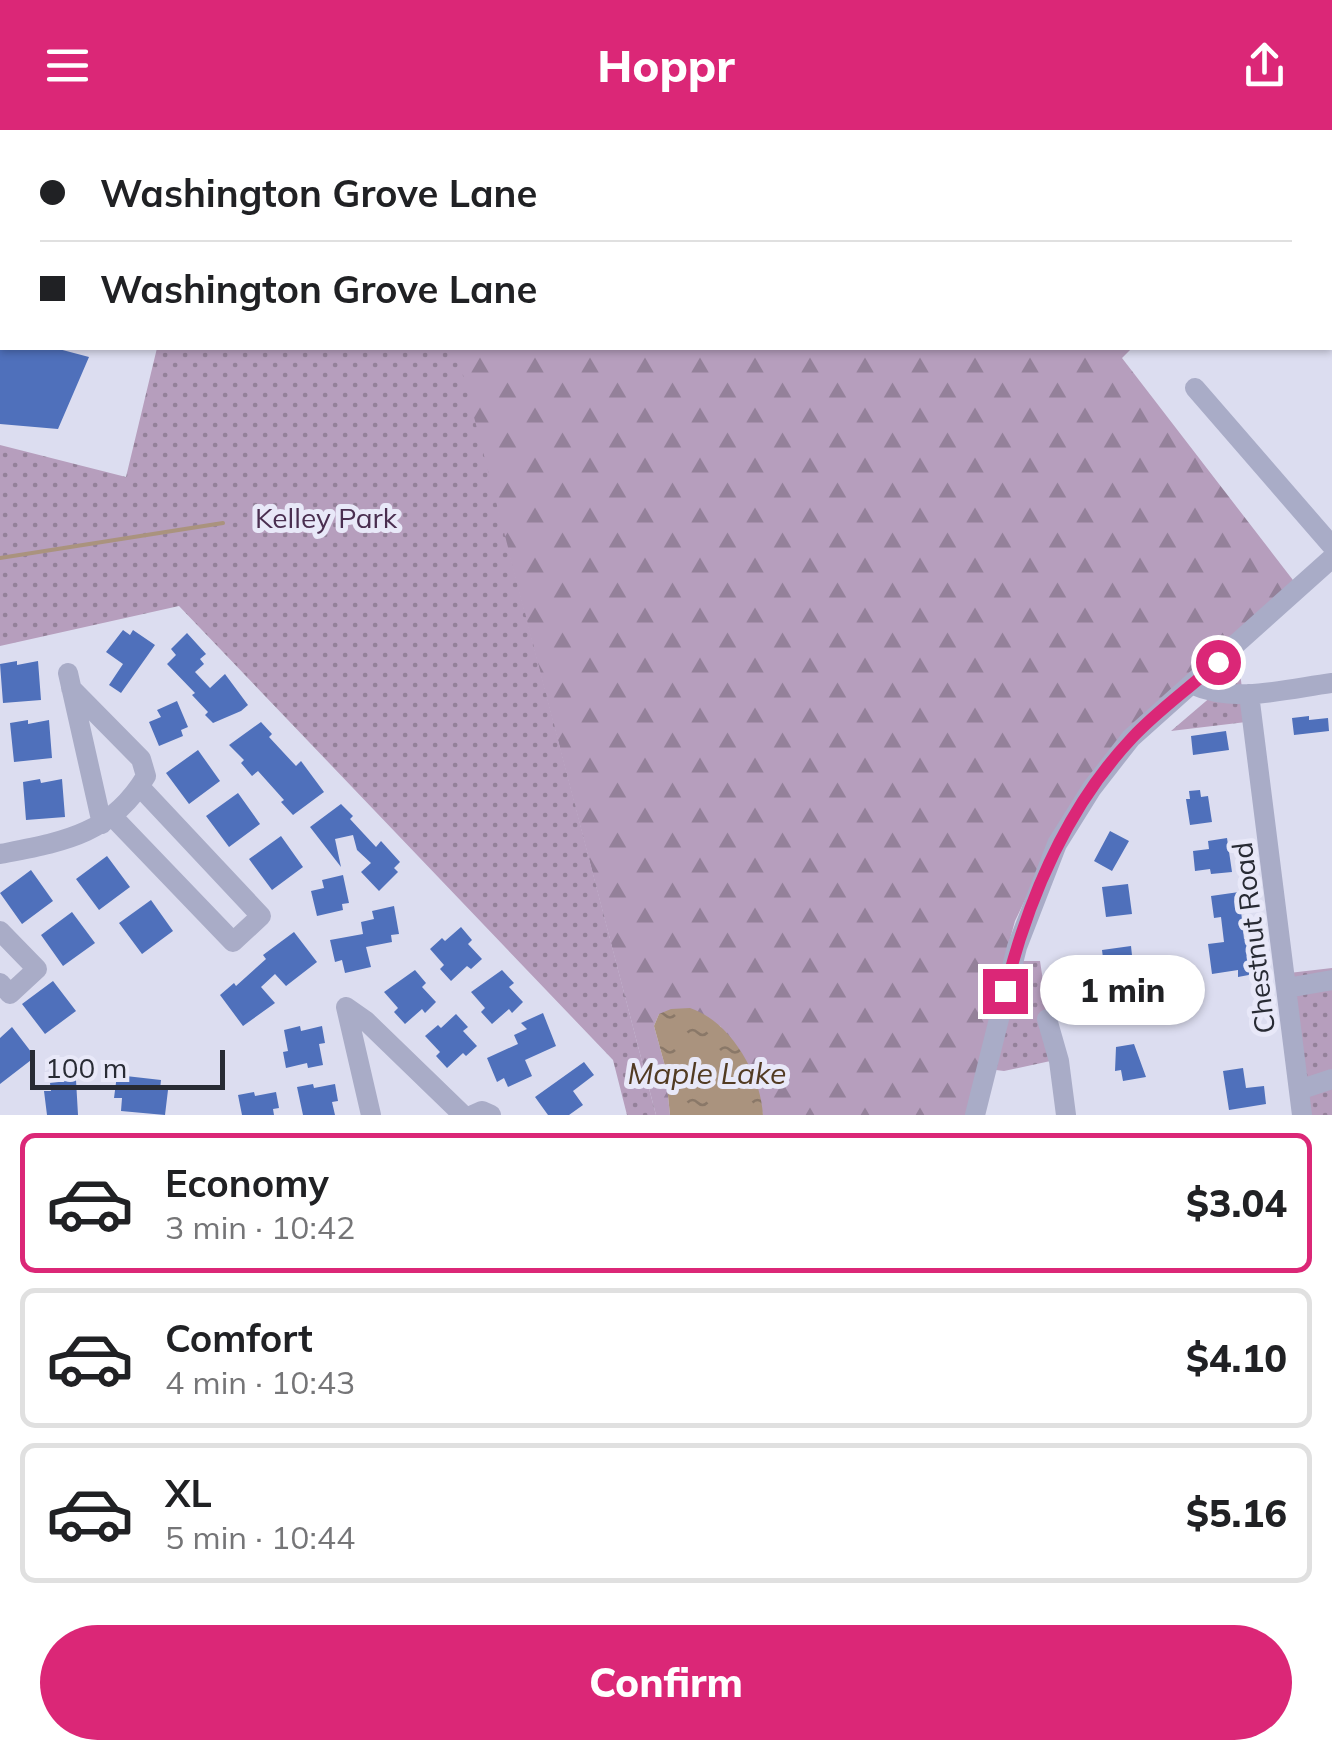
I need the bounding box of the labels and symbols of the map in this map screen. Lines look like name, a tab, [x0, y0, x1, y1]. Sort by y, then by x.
park label: Kelley Park	[255, 500, 398, 535]
route start	[1196, 640, 1241, 685]
street label: Chestnut Road	[1224, 840, 1282, 1036]
callout: 1 min	[1040, 956, 1205, 1026]
route end	[983, 969, 1028, 1014]
scale bar	[30, 1045, 225, 1090]
water label: Maple Lake	[628, 1054, 786, 1092]

